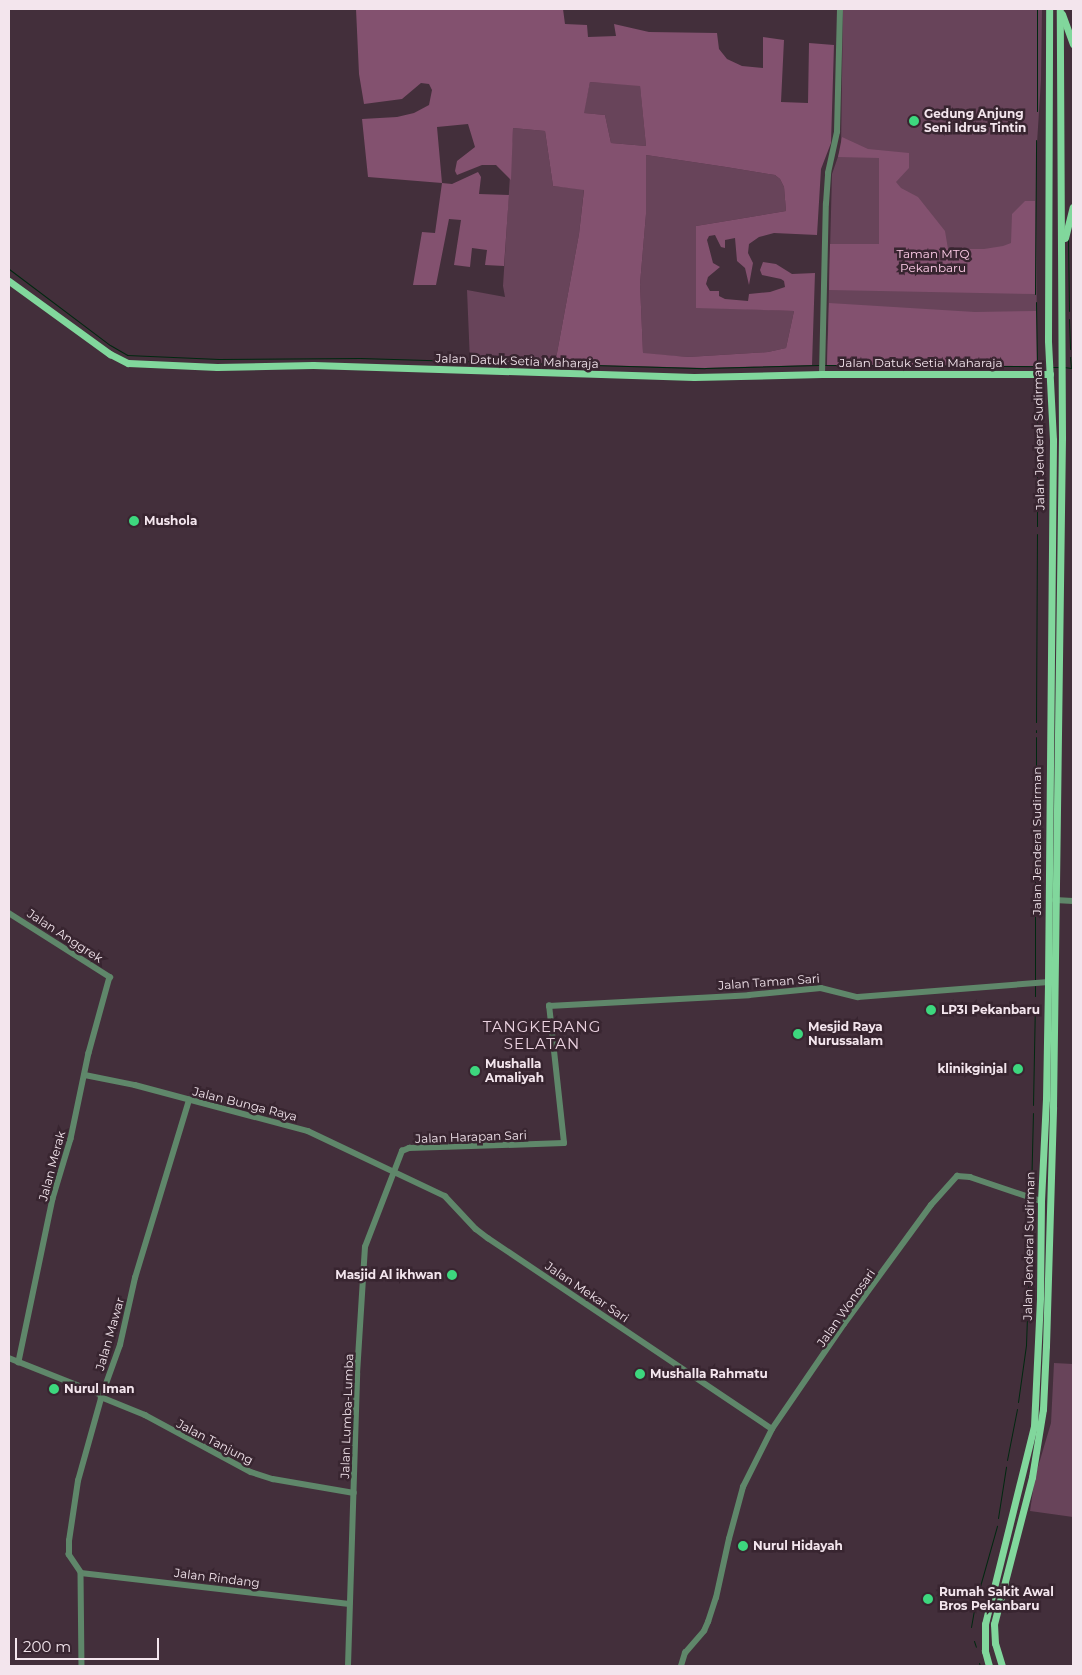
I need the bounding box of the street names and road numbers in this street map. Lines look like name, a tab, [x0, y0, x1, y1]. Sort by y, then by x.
street label: Jalan Datuk Setia Maharaja	[435, 351, 599, 371]
street label: Jalan Datuk Setia Maharaja	[839, 356, 1003, 370]
street label: Jalan Jenderal Sudirman	[1031, 362, 1047, 510]
street label: Jalan Jenderal Sudirman	[1030, 767, 1044, 915]
street label: Jalan Anggrek	[25, 906, 105, 966]
street label: Jalan Taman Sari	[718, 971, 820, 993]
street label: Jalan Bunga Raya	[191, 1084, 299, 1124]
street label: Jalan Harapan Sari	[415, 1128, 527, 1146]
street label: Jalan Merak	[36, 1129, 68, 1203]
street label: Jalan Jenderal Sudirman	[1021, 1172, 1037, 1320]
street label: Jalan Mekar Sari	[542, 1259, 632, 1325]
street label: Jalan Wonosari	[814, 1266, 878, 1350]
street label: Jalan Mawar	[93, 1296, 127, 1372]
street label: Jalan Lumba-Lumba	[338, 1353, 356, 1479]
street label: Jalan Tanjung	[174, 1417, 256, 1467]
street label: Jalan Rindang	[173, 1566, 261, 1590]

